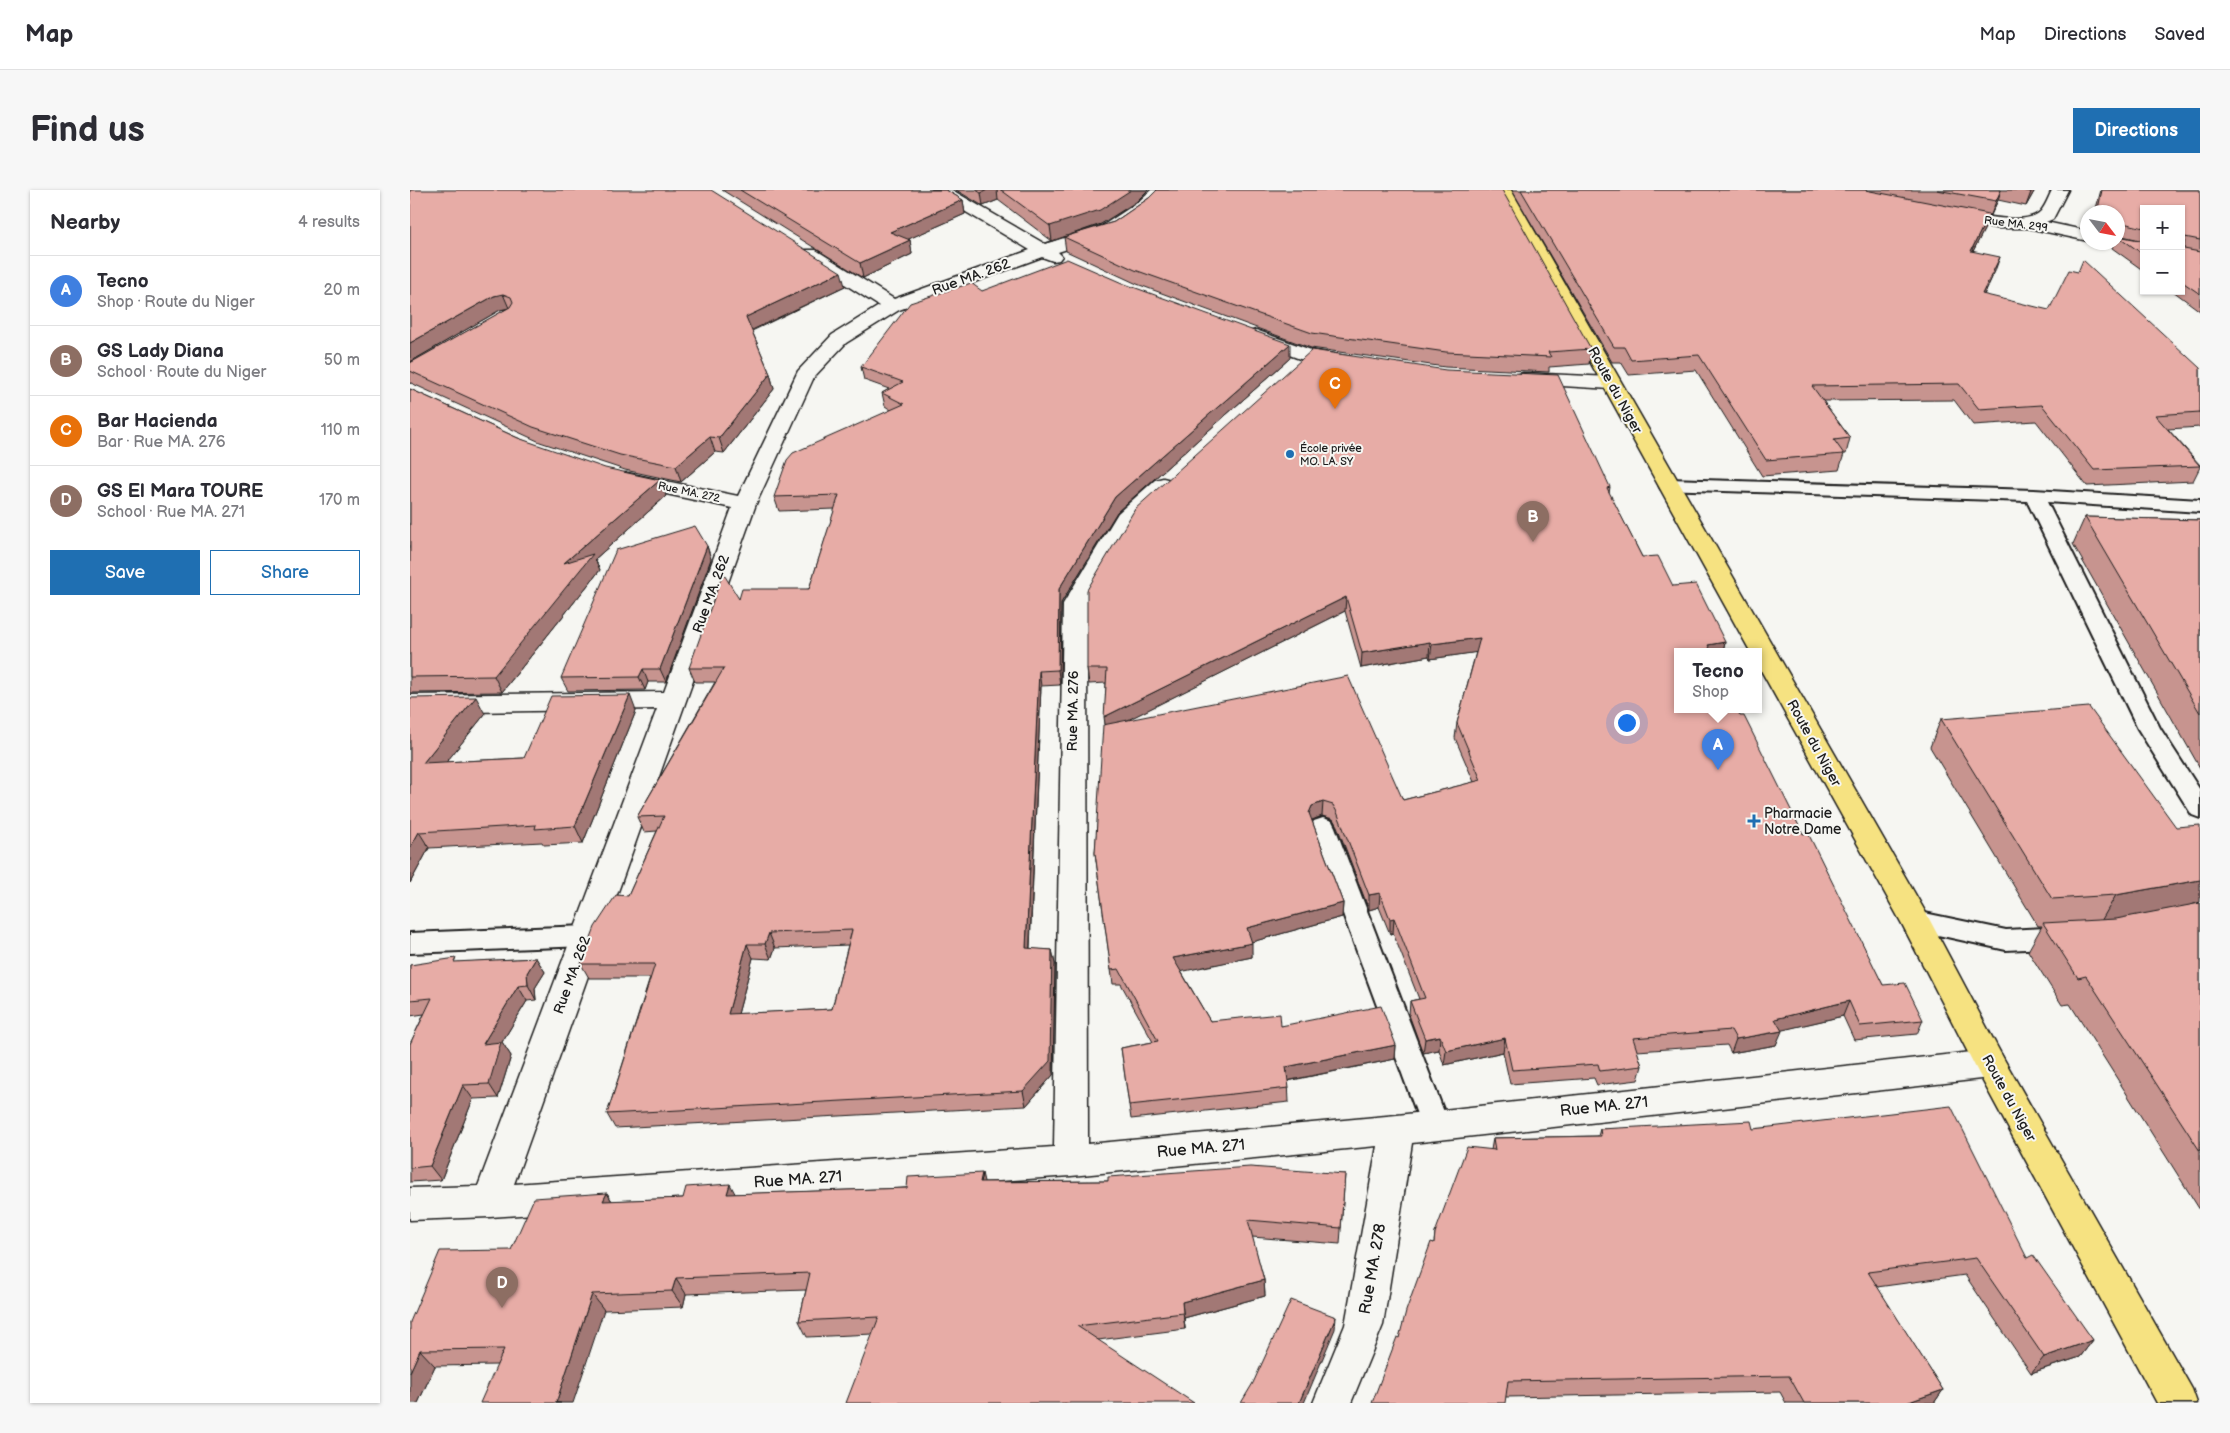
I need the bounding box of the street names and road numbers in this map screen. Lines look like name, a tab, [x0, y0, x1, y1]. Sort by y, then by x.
street label: Rue MA. 299	[1983, 214, 2049, 234]
street label: Rue MA. 262	[930, 255, 1013, 299]
street label: Route du Niger	[1584, 344, 1646, 437]
street label: Rue MA. 272	[657, 479, 722, 505]
street label: Rue MA. 262	[689, 552, 733, 635]
street label: Rue MA. 276	[1064, 670, 1082, 751]
street label: Route du Niger	[1783, 697, 1845, 790]
street label: Rue MA. 262	[550, 933, 594, 1016]
street label: Route du Niger	[1978, 1052, 2040, 1145]
street label: Rue MA. 271	[1559, 1093, 1649, 1121]
street label: Rue MA. 271	[1156, 1136, 1246, 1162]
street label: Rue MA. 271	[753, 1167, 843, 1193]
street label: Rue MA. 278	[1356, 1222, 1390, 1316]

